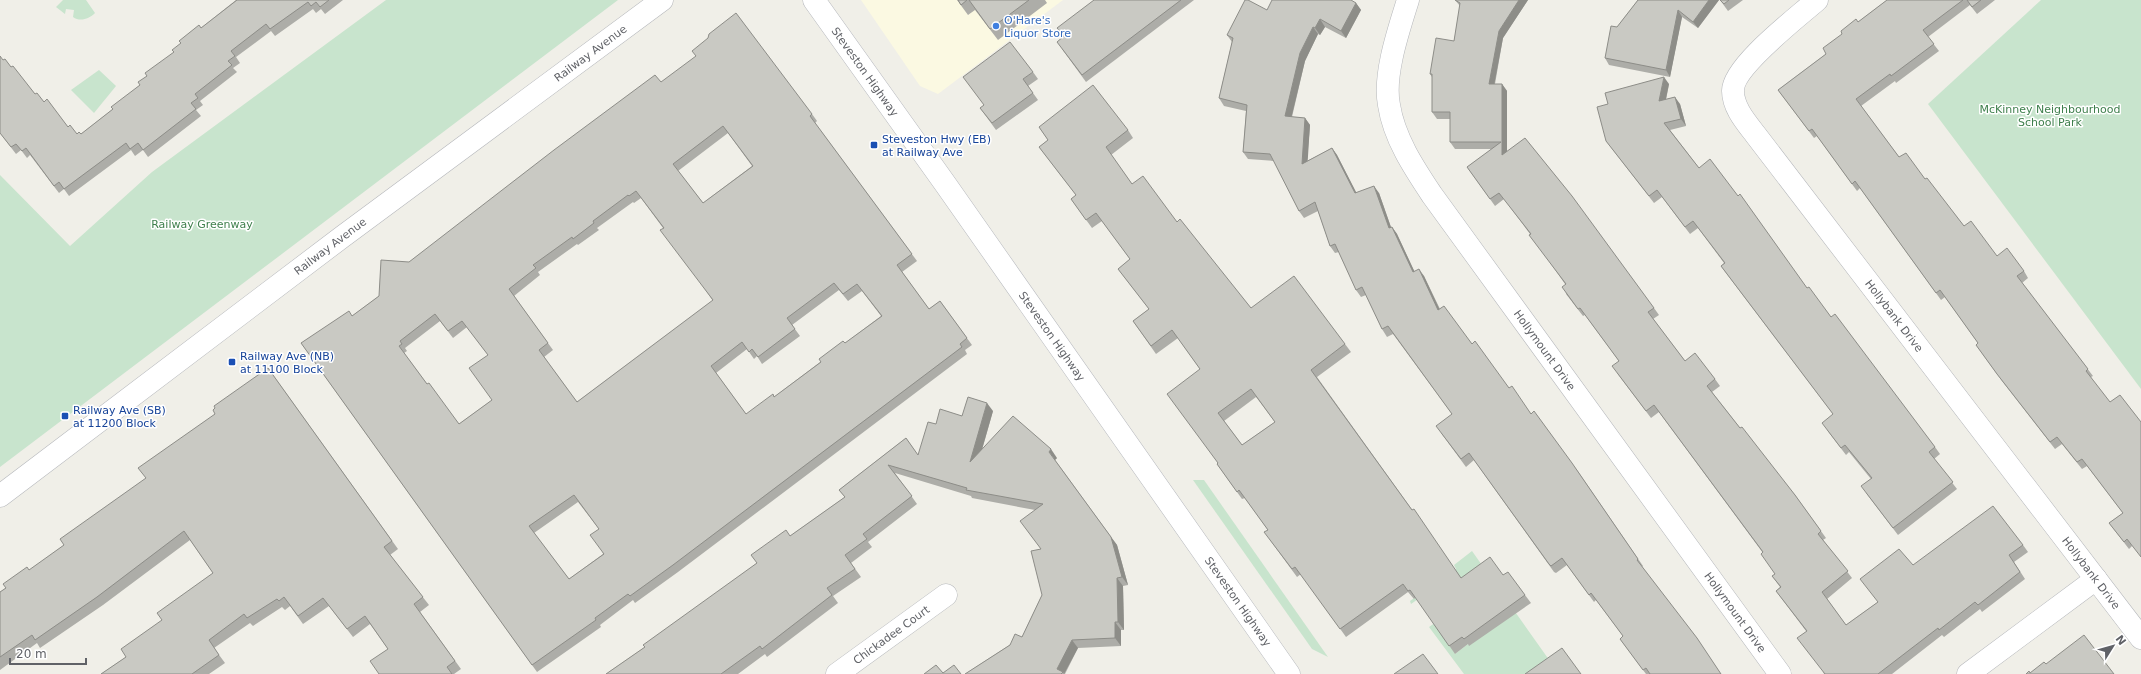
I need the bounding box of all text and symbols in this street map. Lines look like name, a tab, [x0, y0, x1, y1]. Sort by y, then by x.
place label: O'Hare's Liquor Store	[1004, 14, 1071, 40]
marker: O'Hare's Liquor Store	[991, 21, 1001, 31]
street label: Railway Avenue	[552, 22, 630, 85]
street label: Steveston Highway	[829, 25, 901, 119]
park label: McKinney Neighbourhood School Park	[1980, 103, 2120, 129]
place label: Steveston Hwy (EB) at Railway Ave	[882, 133, 991, 159]
marker: Steveston Hwy (EB) at Railway Ave	[869, 140, 879, 150]
street label: Railway Avenue	[292, 215, 369, 278]
park label: Railway Greenway	[151, 218, 253, 231]
street label: Hollybank Drive	[1862, 277, 1926, 355]
street label: Steveston Highway	[1016, 289, 1088, 384]
street label: Hollymount Drive	[1511, 308, 1578, 393]
place label: Railway Ave (NB) at 11100 Block	[240, 350, 334, 376]
marker: Railway Ave (NB) at 11100 Block	[227, 357, 237, 367]
place label: Railway Ave (SB) at 11200 Block	[73, 404, 166, 430]
marker: Railway Ave (SB) at 11200 Block	[60, 411, 70, 421]
street label: Hollybank Drive	[2059, 535, 2123, 612]
street label: Steveston Highway	[1202, 555, 1274, 649]
street label: Hollymount Drive	[1701, 570, 1768, 656]
street label: Chickadee Court	[851, 603, 933, 667]
north arrow	[2093, 626, 2133, 666]
text: N	[2113, 633, 2129, 648]
scale bar	[10, 640, 86, 666]
text: 20 m	[16, 647, 47, 661]

